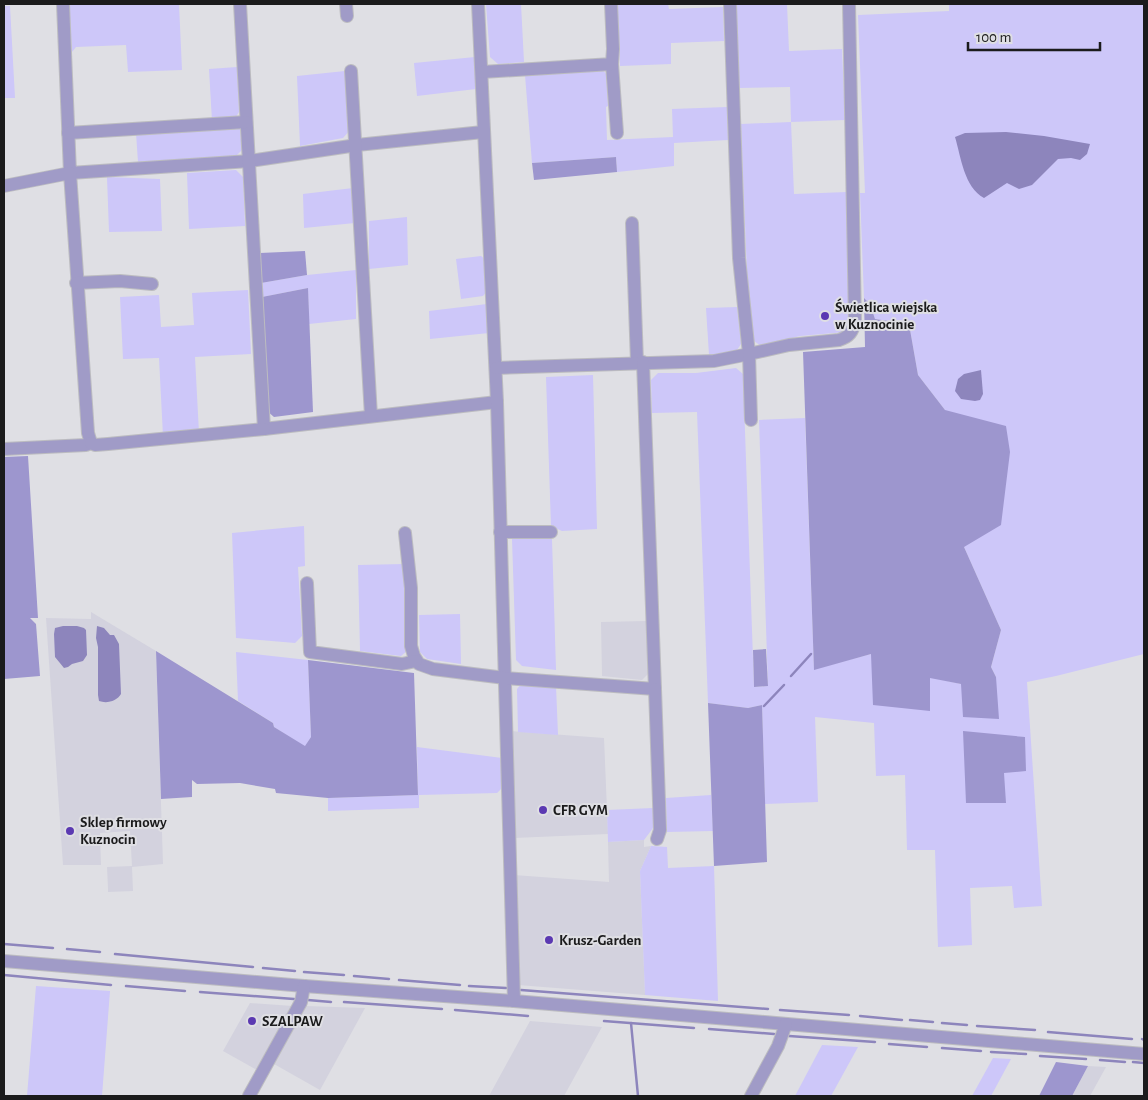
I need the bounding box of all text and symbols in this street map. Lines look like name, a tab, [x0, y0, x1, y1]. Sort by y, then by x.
scale bar	[968, 20, 1100, 52]
text: 100 m	[976, 30, 1011, 45]
place label: Świetlica wiejska w Kuznocinie	[835, 298, 938, 332]
marker: Świetlica wiejska w Kuznocinie	[819, 310, 831, 322]
place label: CFR GYM	[553, 803, 608, 818]
marker: CFR GYM	[537, 804, 549, 816]
place label: Sklep firmowy Kuznocin	[80, 815, 167, 847]
marker: Sklep firmowy Kuznocin	[64, 825, 76, 837]
place label: Krusz-Garden	[559, 933, 642, 948]
marker: Krusz-Garden	[543, 934, 555, 946]
place label: SZALPAW	[262, 1014, 323, 1029]
marker: SZALPAW	[246, 1015, 258, 1027]

